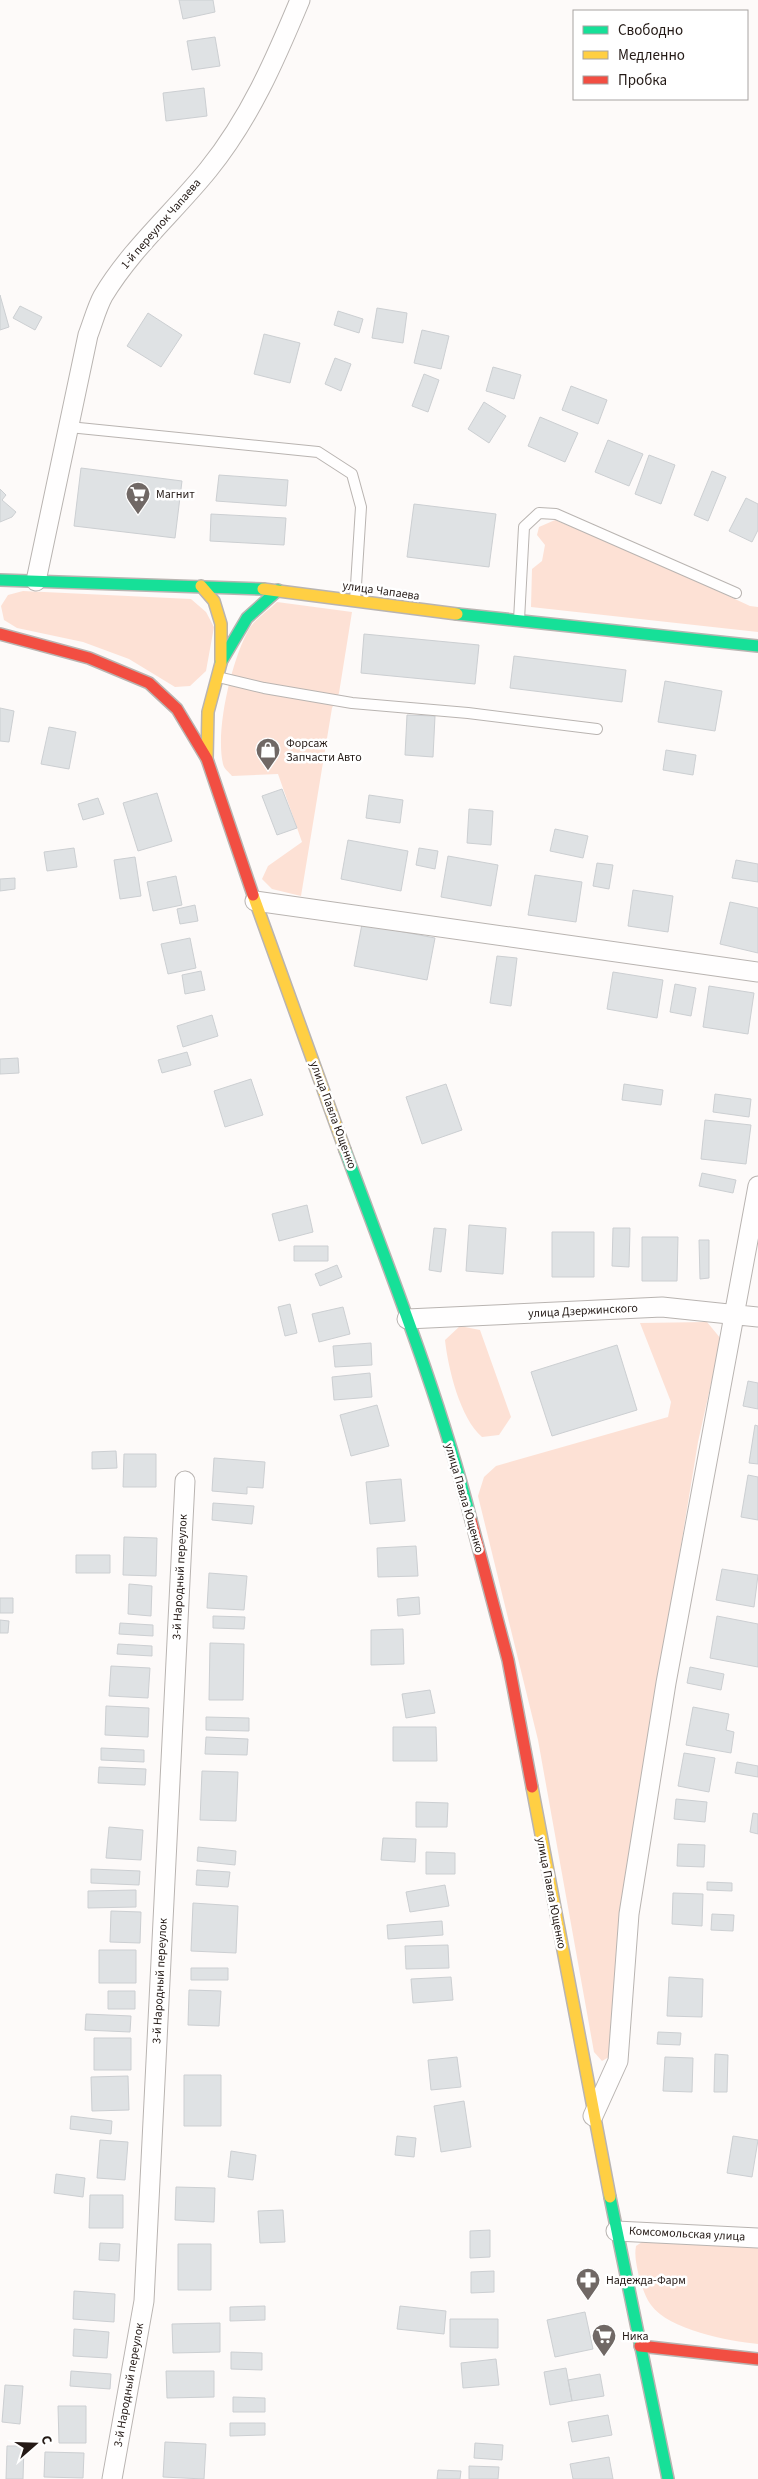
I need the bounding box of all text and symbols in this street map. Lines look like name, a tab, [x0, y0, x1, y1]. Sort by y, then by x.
legend	[573, 10, 748, 100]
text: Свободно	[618, 20, 683, 41]
text: Медленно	[618, 45, 685, 66]
text: Пробка	[618, 70, 667, 91]
street label: 1-й переулок Чапаева	[117, 175, 205, 273]
supermarket icon: Магнит	[125, 481, 151, 515]
place label: Магнит	[156, 486, 195, 503]
street label: улица Чапаева	[341, 577, 421, 605]
place label: Форсаж Запчасти Авто	[286, 735, 362, 766]
shop icon: Форсаж Запчасти Авто	[255, 737, 281, 771]
street label: улица Павла Ющенко	[306, 1059, 360, 1171]
street label: улица Дзержинского	[528, 1300, 638, 1322]
street label: улица Павла Ющенко	[440, 1441, 488, 1555]
street label: 3-й Народный переулок	[168, 1514, 192, 1640]
street label: улица Павла Ющенко	[532, 1836, 570, 1950]
street label: 3-й Народный переулок	[148, 1918, 172, 2044]
street label: Комсомольская улица	[628, 2222, 746, 2246]
pharmacy icon: Надежда-Фарм	[575, 2267, 601, 2301]
place label: Надежда-Фарм	[606, 2272, 686, 2289]
street label: 3-й Народный переулок	[110, 2321, 148, 2448]
supermarket icon: Ника	[591, 2323, 617, 2357]
place label: Ника	[622, 2328, 648, 2345]
north arrow	[10, 2419, 60, 2469]
text: С	[35, 2433, 57, 2447]

